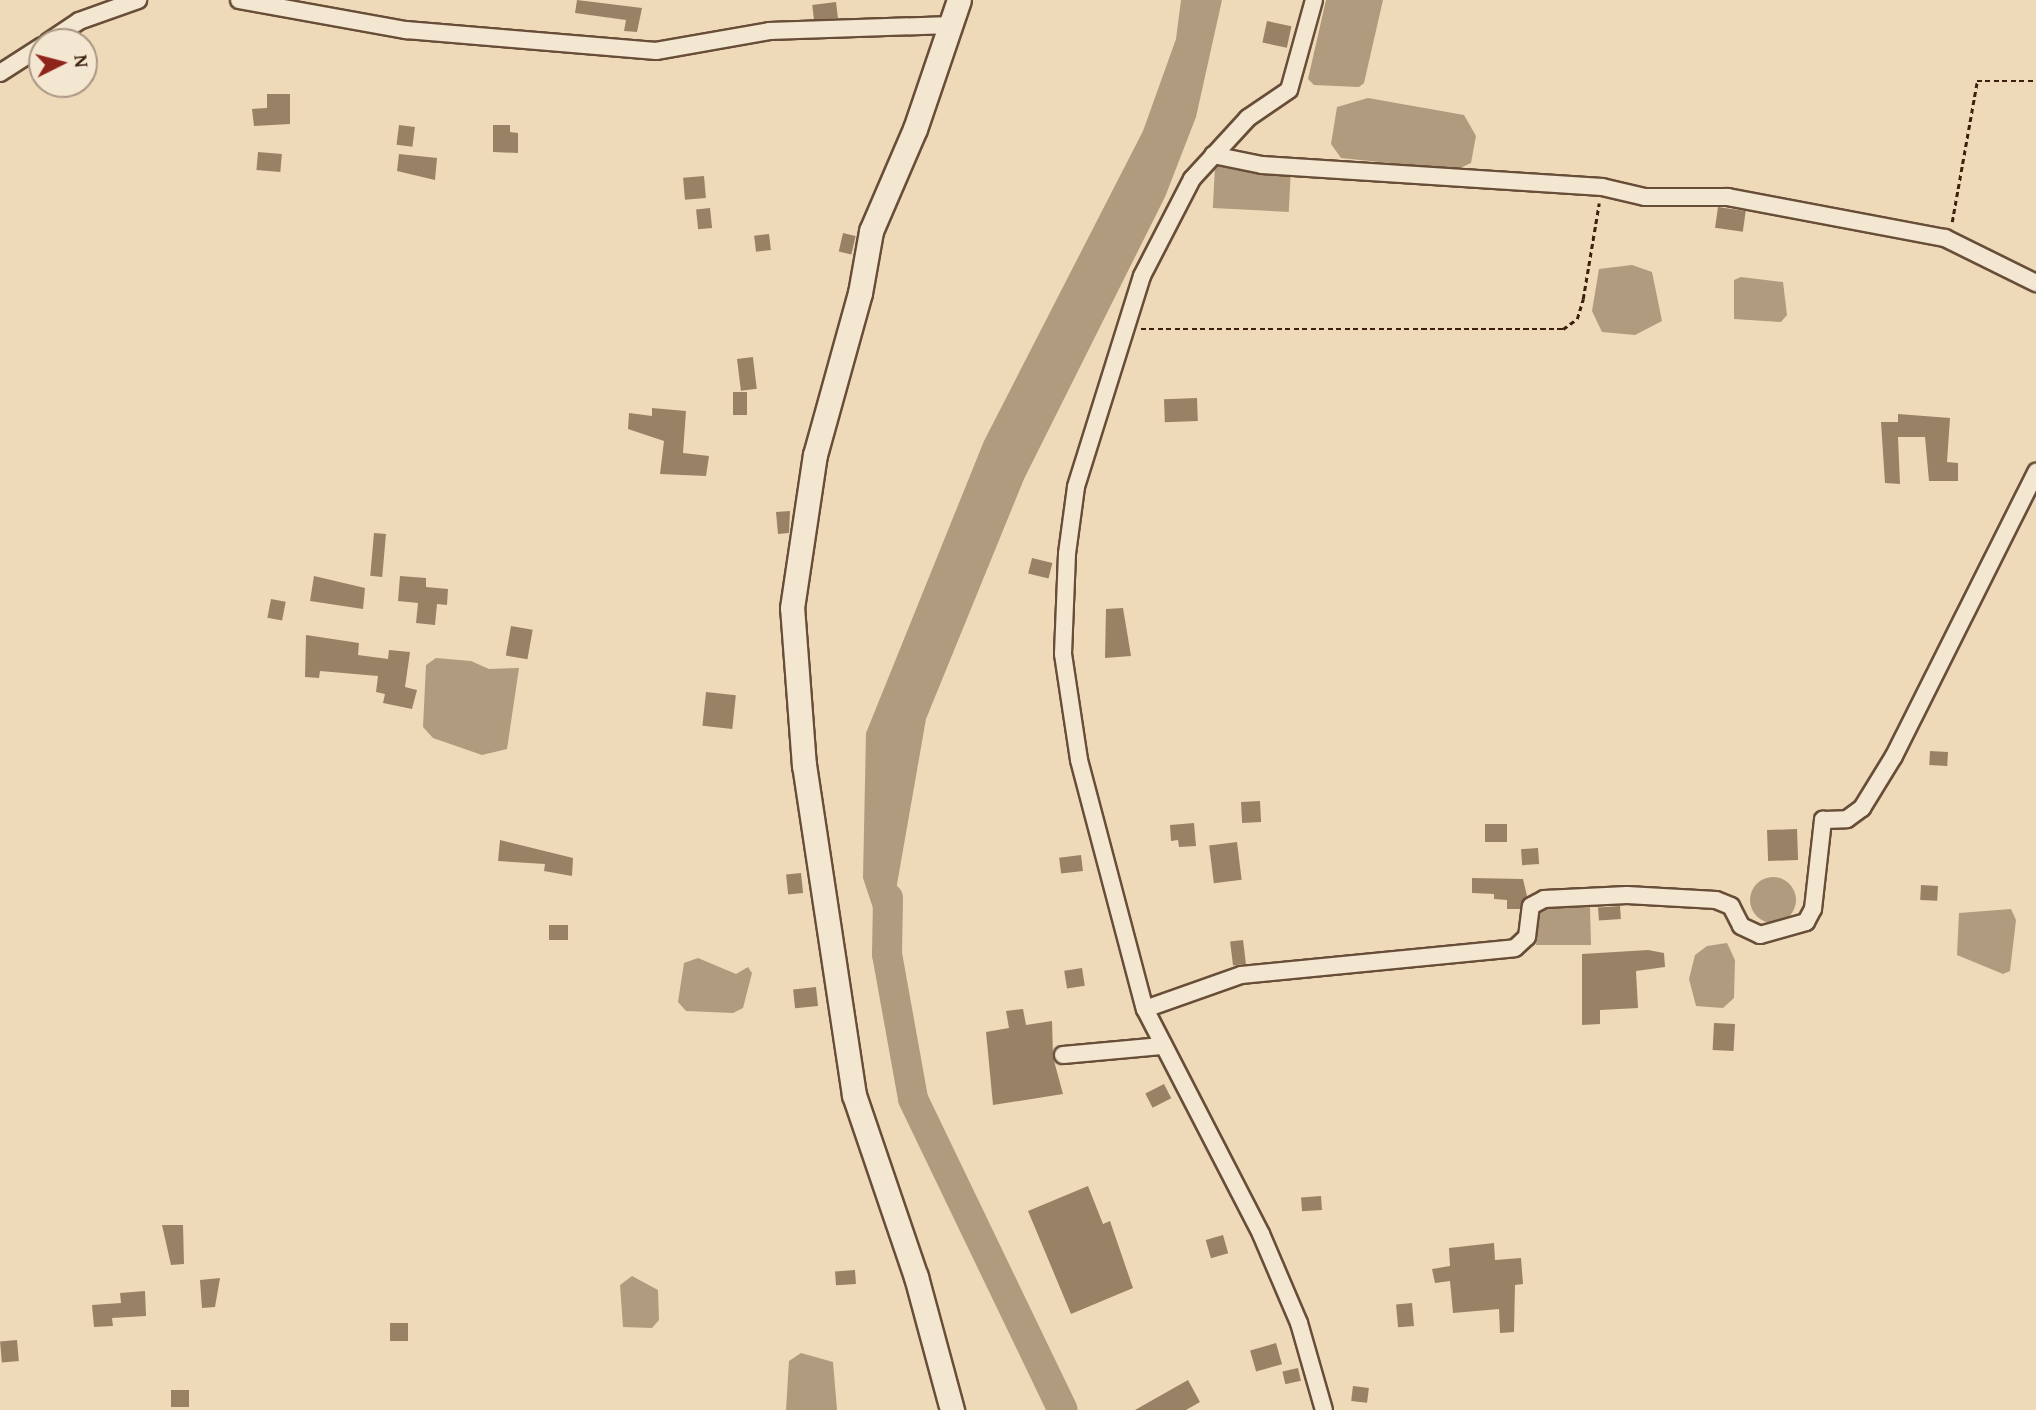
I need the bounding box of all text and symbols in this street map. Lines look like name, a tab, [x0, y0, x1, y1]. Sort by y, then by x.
north arrow	[28, 28, 98, 98]
text: N	[67, 53, 96, 69]

